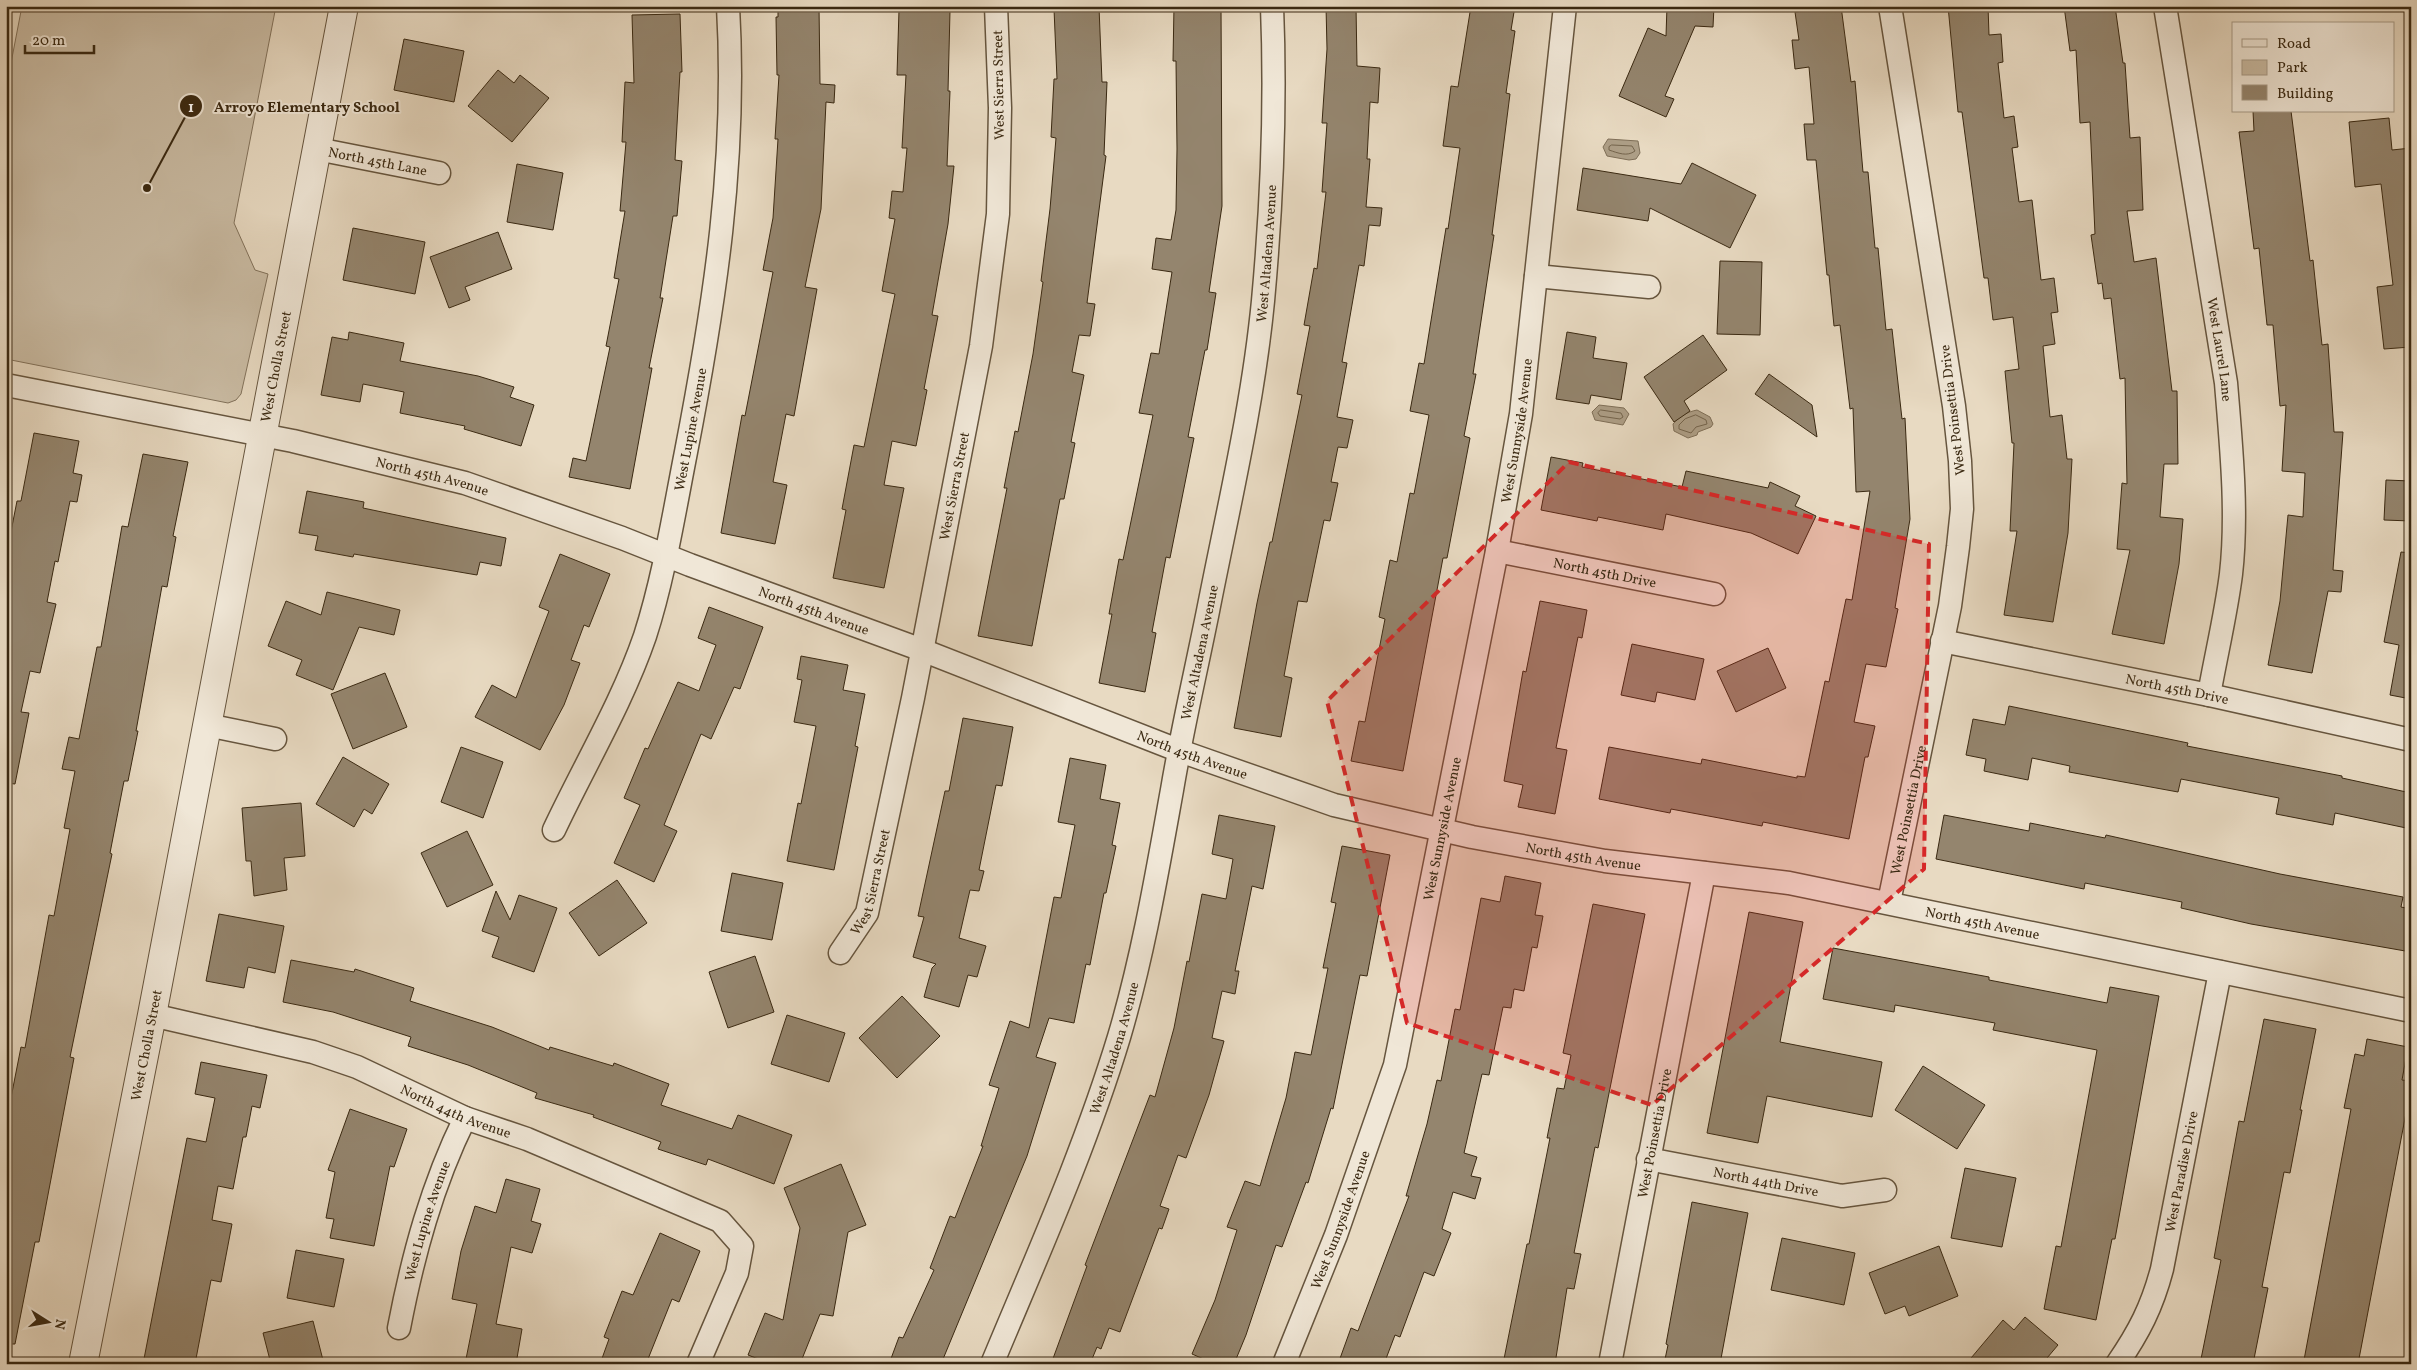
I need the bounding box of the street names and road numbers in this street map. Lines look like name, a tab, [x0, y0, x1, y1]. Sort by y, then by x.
street label: West Sierra Street	[989, 30, 1010, 140]
street label: North 45th Lane	[326, 143, 429, 182]
street label: West Altadena Avenue	[1253, 184, 1282, 323]
street label: West Laurel Lane	[2201, 296, 2236, 403]
street label: West Cholla Street	[257, 309, 297, 424]
street label: West Poinsettia Drive	[1936, 343, 1971, 476]
street label: West Sunnyside Avenue	[1498, 357, 1538, 505]
street label: West Lupine Avenue	[671, 366, 712, 493]
street label: West Sierra Street	[936, 430, 975, 542]
street label: North 45th Avenue	[373, 453, 491, 502]
street label: North 45th Drive	[1551, 554, 1658, 593]
street label: North 45th Avenue	[756, 583, 872, 641]
street label: West Altadena Avenue	[1177, 583, 1224, 722]
street label: North 45th Drive	[2124, 670, 2231, 710]
street label: North 45th Avenue	[1134, 727, 1250, 785]
street label: West Poinsettia Drive	[1887, 743, 1932, 877]
street label: West Sunnyside Avenue	[1420, 755, 1467, 902]
street label: West Sierra Street	[847, 827, 896, 939]
street label: North 45th Avenue	[1524, 839, 1642, 876]
street label: North 45th Avenue	[1923, 903, 2041, 945]
street label: West Altadena Avenue	[1086, 980, 1145, 1117]
street label: West Cholla Street	[127, 988, 168, 1103]
street label: West Poinsettia Drive	[1634, 1067, 1677, 1200]
street label: North 44th Avenue	[397, 1081, 513, 1144]
street label: West Paradise Drive	[2161, 1109, 2204, 1234]
street label: West Sunnyside Avenue	[1307, 1148, 1376, 1292]
street label: West Lupine Avenue	[401, 1158, 456, 1283]
street label: North 44th Drive	[1711, 1164, 1820, 1202]

